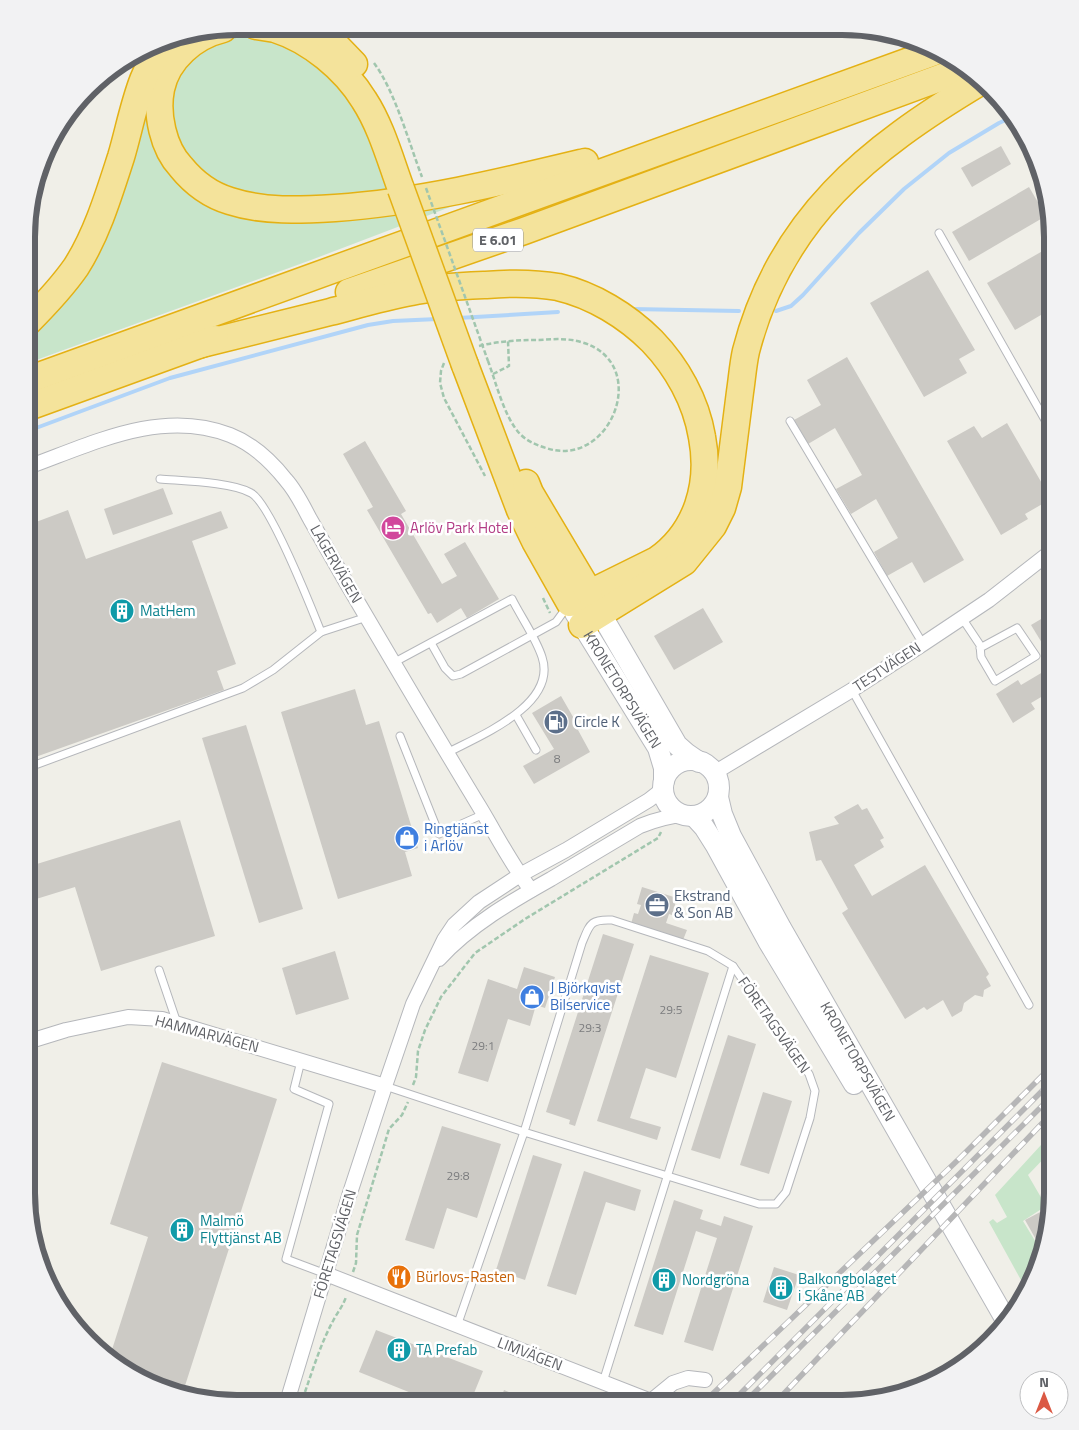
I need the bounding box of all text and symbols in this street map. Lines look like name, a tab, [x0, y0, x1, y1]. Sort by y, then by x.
road number: E 6.01	[473, 228, 523, 252]
hotel icon: Arlöv Park Hotel	[380, 515, 406, 541]
place label: Arlöv Park Hotel	[410, 516, 512, 539]
street label: LAGERVÄGEN	[305, 520, 368, 607]
building icon: MatHem	[109, 598, 135, 624]
place label: MatHem	[140, 599, 196, 622]
street label: KRONETORPSVÄGEN	[578, 626, 668, 753]
street label: TESTVÄGEN	[848, 636, 925, 697]
fuel station icon: Circle K	[543, 709, 569, 735]
place label: Circle K	[574, 710, 620, 733]
house number: 8	[554, 749, 561, 768]
place label: Ringtjänst i Arlöv	[424, 817, 489, 857]
shop icon: Ringtjänst i Arlöv	[394, 825, 420, 851]
place label: Ekstrand & Son AB	[674, 884, 733, 924]
office icon: Ekstrand & Son AB	[644, 892, 670, 918]
street label: FÖRETAGSVÄGEN	[733, 972, 816, 1078]
place label: J Björkqvist Bilservice	[550, 976, 622, 1016]
shop icon: J Björkqvist Bilservice	[519, 984, 545, 1010]
street label: KRONETORPSVÄGEN	[815, 997, 902, 1125]
house number: 29:5	[660, 1000, 683, 1019]
street label: HAMMARVÄGEN	[152, 1009, 262, 1058]
house number: 29:3	[579, 1018, 601, 1037]
house number: 29:1	[472, 1036, 494, 1055]
house number: 29:8	[447, 1166, 470, 1185]
street label: FÖRETAGSVÄGEN	[307, 1186, 362, 1301]
place label: Malmö Flyttjänst AB	[200, 1209, 282, 1249]
building icon: Malmö Flyttjänst AB	[169, 1217, 195, 1243]
restaurant icon: Bürlovs-Rasten	[386, 1264, 412, 1290]
place label: Bürlovs-Rasten	[416, 1265, 515, 1288]
building icon: Nordgröna	[651, 1267, 677, 1293]
place label: Balkongbolaget i Skåne AB	[798, 1267, 897, 1307]
place label: Nordgröna	[682, 1268, 750, 1291]
building icon: Balkongbolaget i Skåne AB	[768, 1275, 794, 1301]
street label: LIMVÄGEN	[494, 1331, 566, 1376]
building icon: TA Prefab	[386, 1337, 412, 1363]
place label: TA Prefab	[416, 1338, 477, 1361]
north arrow	[1019, 1370, 1069, 1420]
text: N	[1039, 1371, 1049, 1392]

